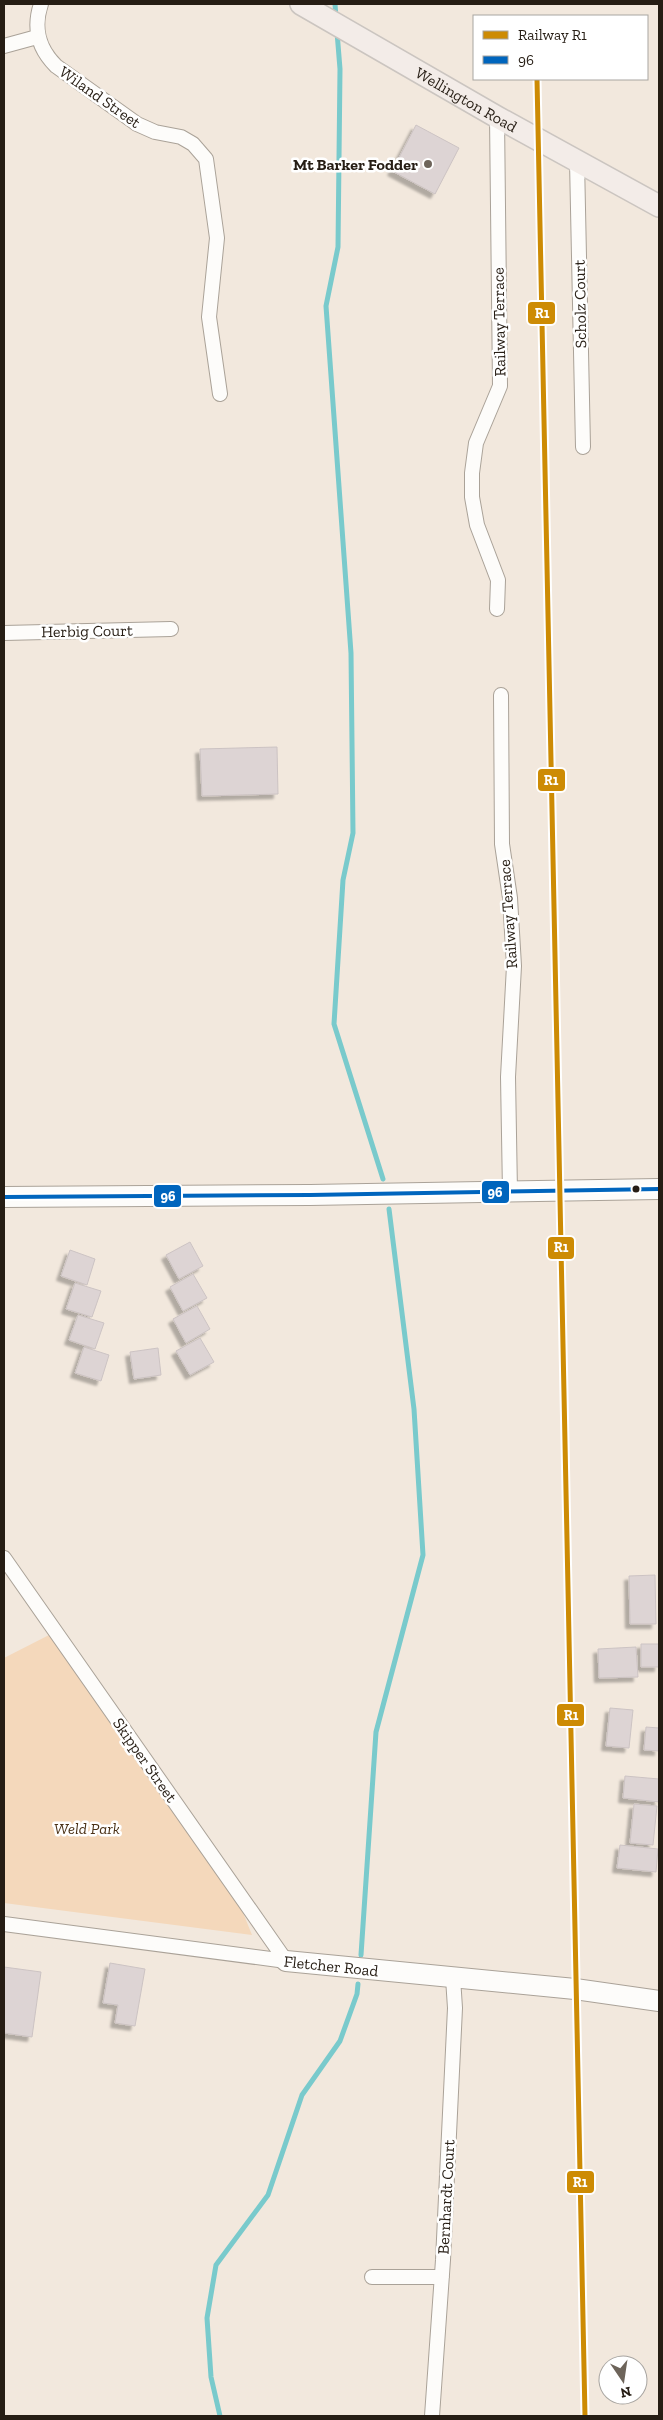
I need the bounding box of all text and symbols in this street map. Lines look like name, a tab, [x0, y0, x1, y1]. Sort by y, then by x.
legend	[473, 15, 648, 80]
text: Railway R1	[518, 26, 587, 44]
text: 96	[518, 51, 534, 69]
street label: Wiland Street	[56, 62, 144, 132]
street label: Wellington Road	[412, 63, 521, 136]
place label: Mt Barker Fodder	[293, 155, 418, 174]
marker: Mt Barker Fodder	[422, 158, 434, 170]
street label: Scholz Court	[570, 259, 590, 348]
street label: Railway Terrace	[489, 267, 509, 377]
line badge: R1	[527, 301, 556, 325]
text: R1	[535, 305, 550, 322]
street label: Herbig Court	[41, 621, 133, 641]
line badge: R1	[537, 768, 566, 792]
text: R1	[544, 772, 559, 789]
street label: Railway Terrace	[495, 859, 521, 969]
line badge: 96	[481, 1180, 510, 1204]
line badge: 96	[153, 1184, 182, 1208]
text: 96	[488, 1184, 503, 1201]
unlabelled marker	[631, 1184, 641, 1194]
text: 96	[161, 1188, 176, 1205]
line badge: R1	[547, 1236, 575, 1260]
text: R1	[554, 1239, 569, 1256]
line badge: R1	[556, 1703, 585, 1727]
text: R1	[564, 1707, 579, 1724]
street label: Skipper Street	[109, 1714, 181, 1806]
park label: Weld Park	[54, 1819, 120, 1838]
street label: Fletcher Road	[283, 1952, 379, 1980]
street label: Bernhardt Court	[434, 2139, 458, 2255]
line badge: R1	[566, 2170, 595, 2194]
text: R1	[573, 2174, 588, 2191]
north arrow	[598, 2355, 648, 2405]
text: N	[618, 2383, 633, 2402]

